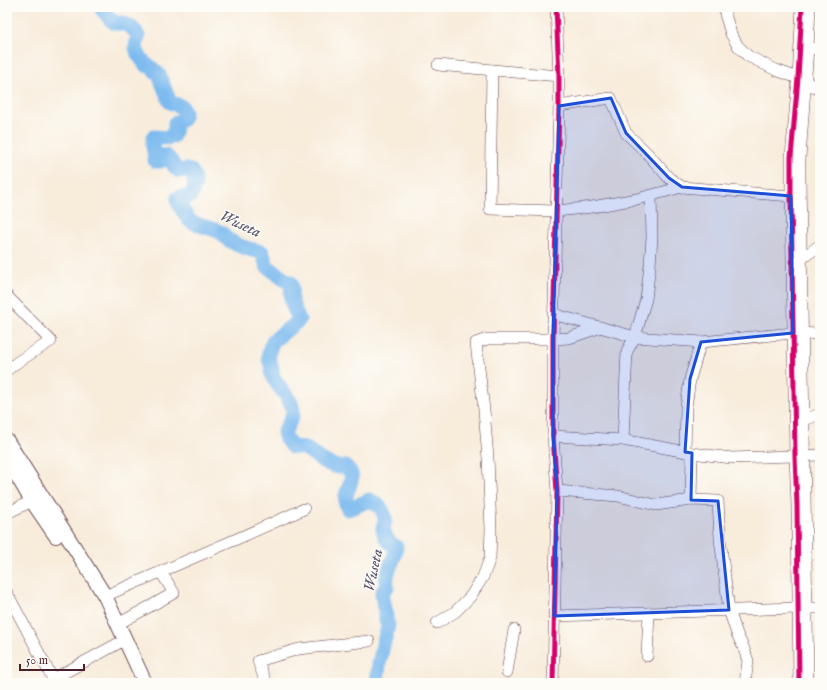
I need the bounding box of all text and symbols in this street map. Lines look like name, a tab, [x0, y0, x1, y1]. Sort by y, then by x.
water label: Wuseta	[216, 207, 264, 243]
water label: Wuseta	[360, 547, 388, 594]
scale bar	[20, 646, 84, 672]
text: 50 m	[26, 653, 48, 668]

